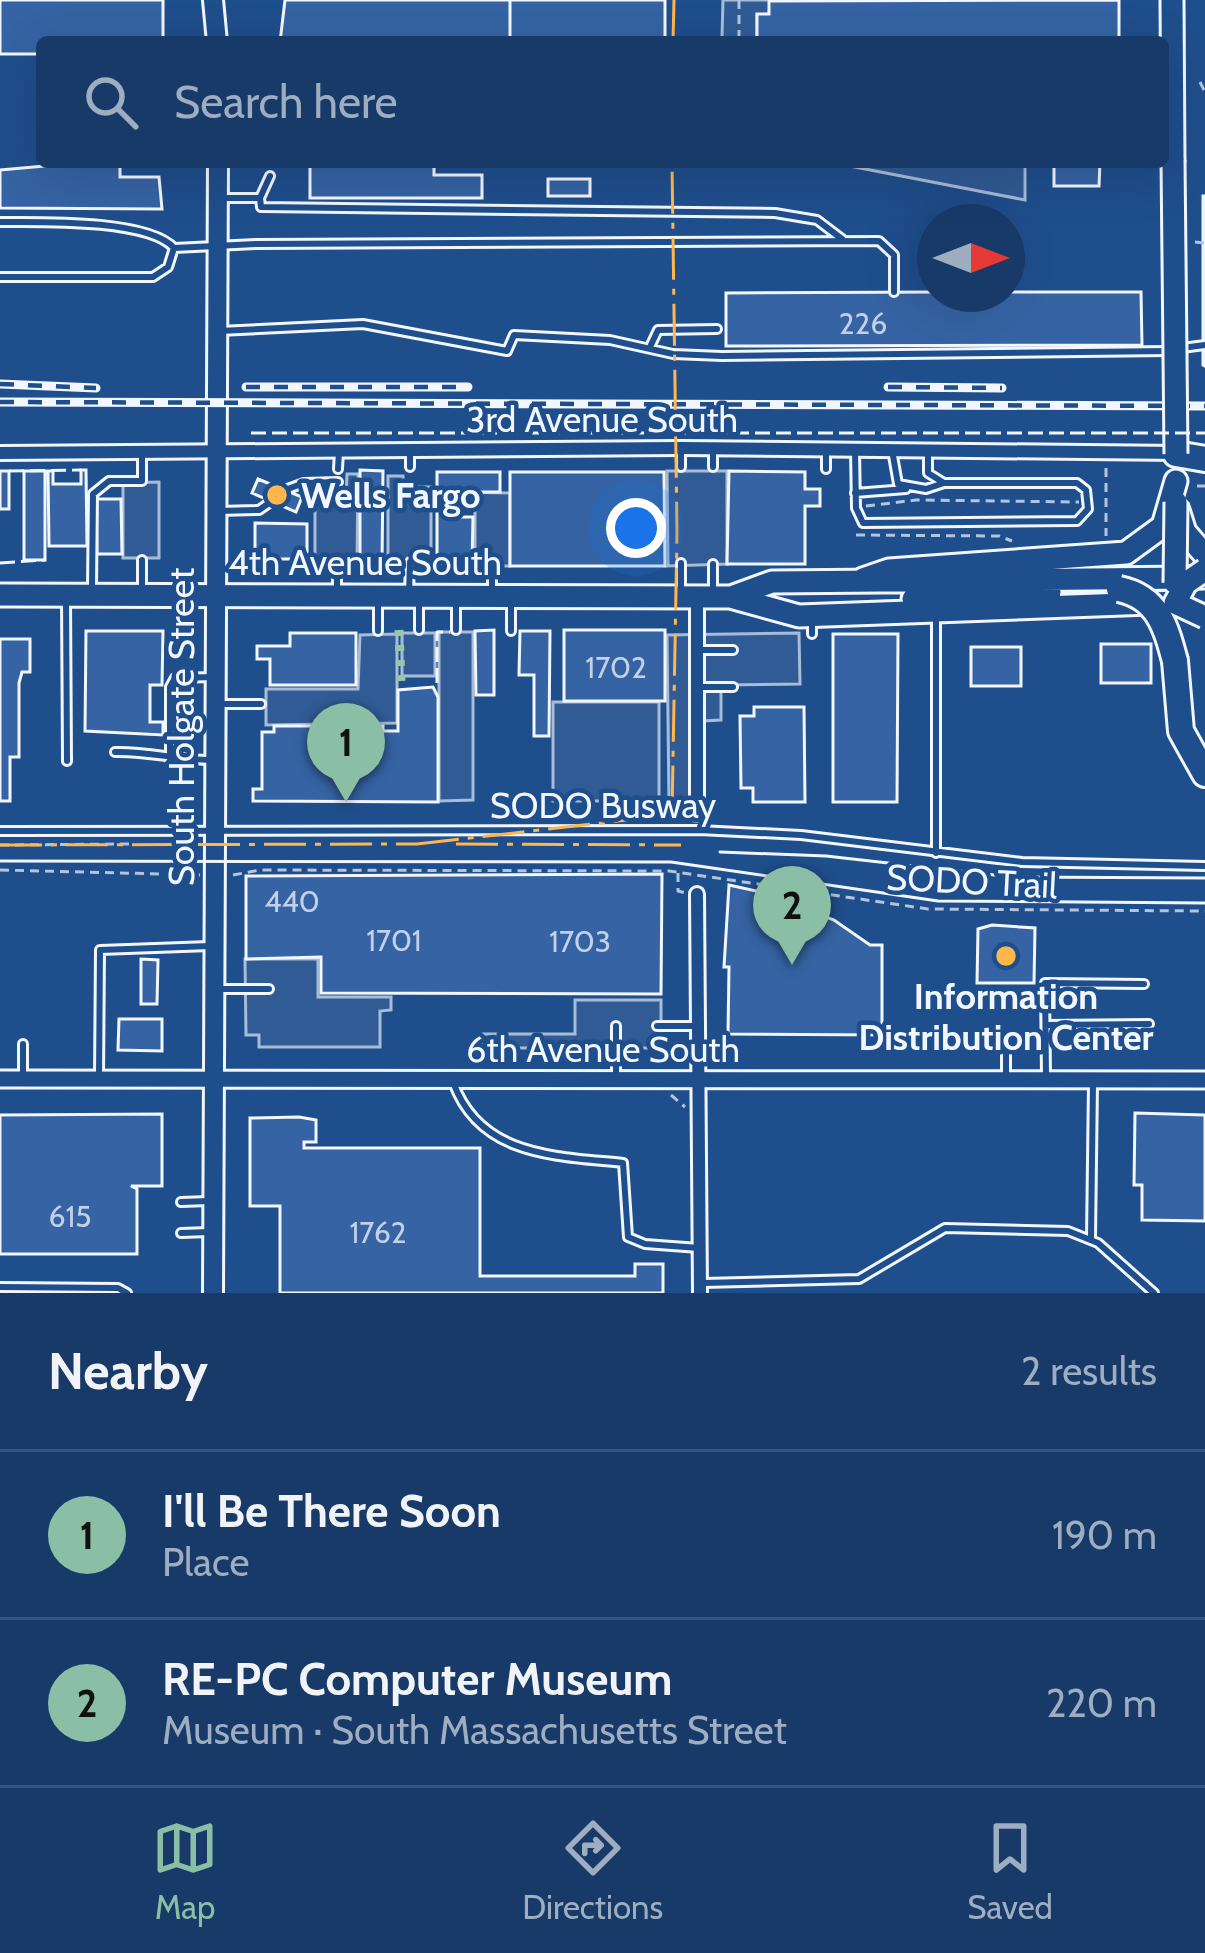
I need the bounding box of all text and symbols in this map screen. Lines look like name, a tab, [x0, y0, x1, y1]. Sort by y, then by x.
search box	[36, 36, 1169, 168]
icon: search	[78, 69, 144, 135]
text: Search here	[174, 75, 398, 129]
north arrow	[917, 204, 1025, 312]
house number: 226	[839, 305, 887, 342]
street label: 3rd Avenue South	[466, 397, 738, 441]
place label: Wells Fargo	[301, 473, 481, 517]
marker: Wells Fargo	[264, 482, 290, 508]
your location	[606, 498, 666, 558]
street label: 4th Avenue South	[228, 540, 502, 584]
street label: South Holgate Street	[159, 568, 203, 886]
house number: 1702	[585, 649, 647, 686]
pin: 1	[307, 703, 385, 802]
street label: SODO Busway	[490, 783, 716, 827]
street label: SODO Trail	[885, 855, 1059, 907]
pin: 2	[753, 866, 831, 965]
house number: 440	[264, 883, 320, 920]
house number: 1701	[366, 922, 422, 959]
house number: 1703	[549, 923, 611, 960]
marker: Information Distribution Center	[993, 943, 1019, 969]
place label: Information Distribution Center	[859, 974, 1154, 1059]
street label: 6th Avenue South	[466, 1027, 740, 1071]
house number: 615	[49, 1198, 91, 1235]
house number: 1762	[350, 1214, 406, 1251]
text: Nearby	[48, 1340, 208, 1402]
text: 2 results	[1021, 1347, 1157, 1395]
text: I'll Be There Soon	[162, 1484, 501, 1538]
text: 1	[80, 1511, 94, 1559]
text: 190 m	[1052, 1511, 1157, 1559]
text: Place	[162, 1538, 249, 1586]
text: RE-PC Computer Museum	[162, 1652, 672, 1706]
text: 2	[77, 1679, 97, 1727]
text: 220 m	[1046, 1679, 1157, 1727]
text: Museum · South Massachusetts Street	[162, 1706, 787, 1754]
tab: Map	[152, 1815, 218, 1927]
tab: Directions	[522, 1815, 663, 1927]
tab: Saved	[967, 1815, 1053, 1927]

